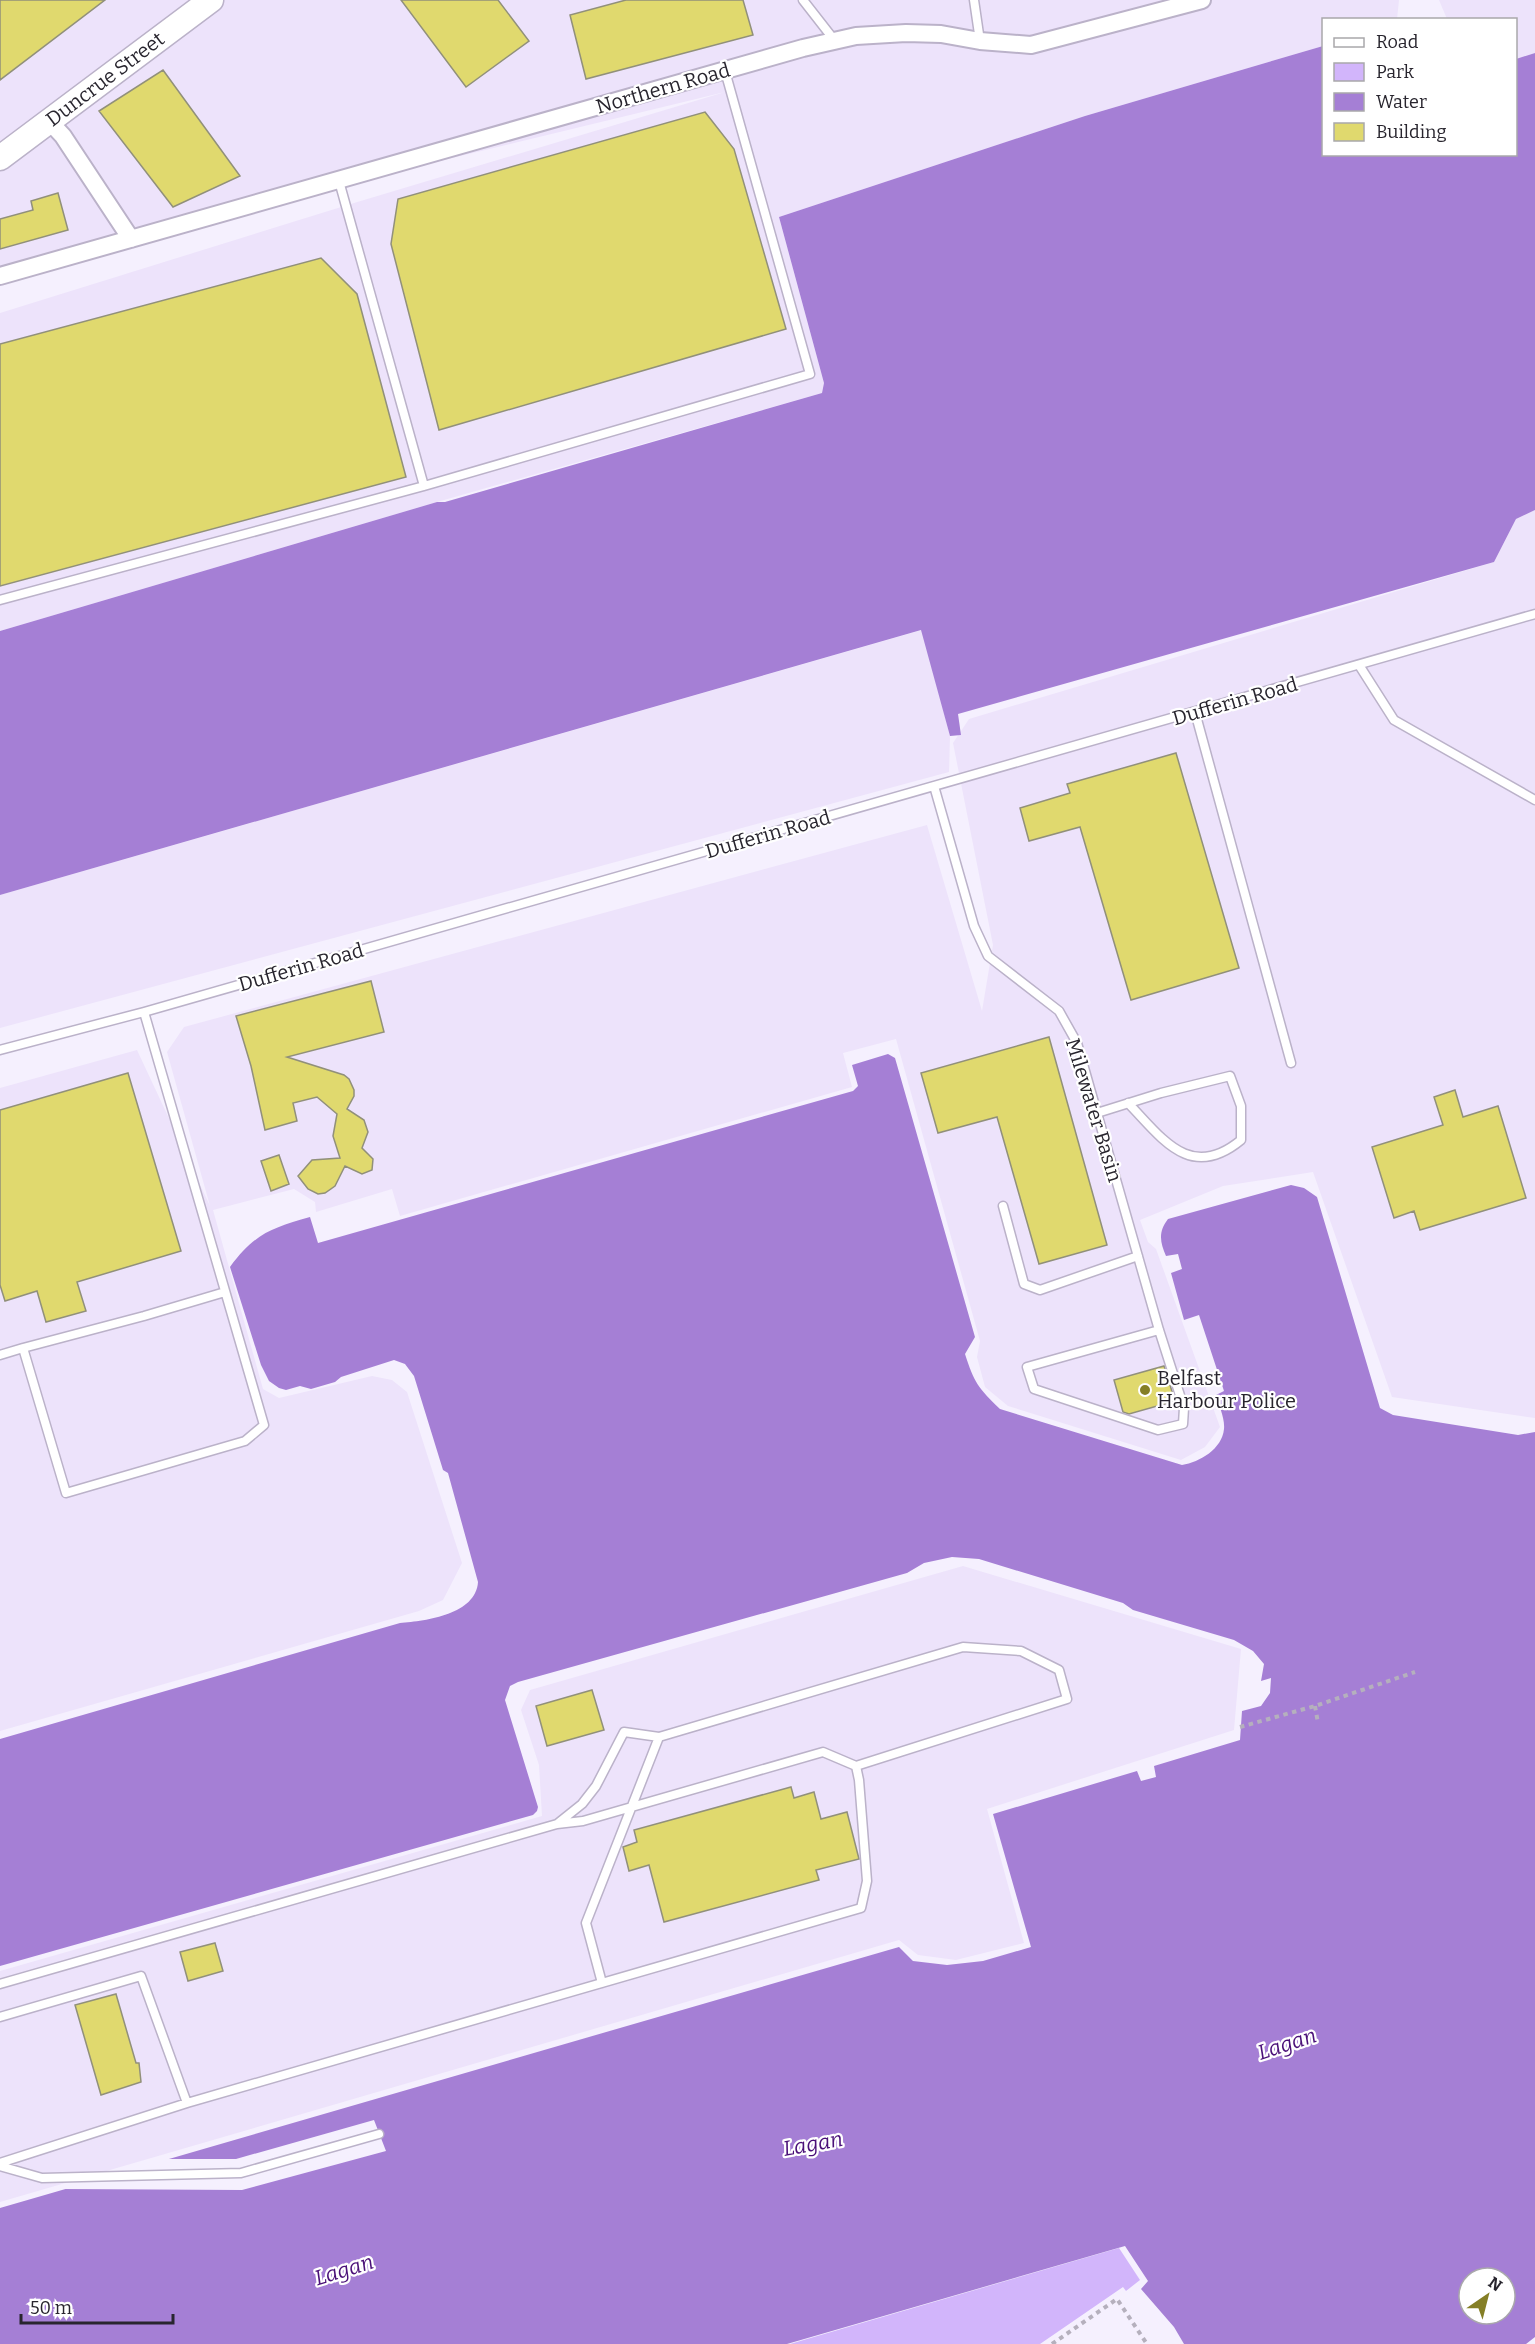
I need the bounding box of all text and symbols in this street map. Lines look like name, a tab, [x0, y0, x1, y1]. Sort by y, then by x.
legend	[1322, 18, 1517, 156]
street label: Duncrue Street	[41, 27, 169, 131]
text: Road	[1376, 31, 1419, 53]
street label: Northern Road	[593, 57, 733, 119]
text: Park	[1376, 61, 1415, 83]
text: Water	[1376, 91, 1427, 113]
text: Building	[1376, 121, 1447, 143]
street label: Dufferin Road	[1170, 672, 1300, 730]
street label: Dufferin Road	[703, 805, 833, 863]
street label: Dufferin Road	[236, 938, 366, 996]
street label: Milewater Basin	[1061, 1035, 1127, 1185]
place label: Belfast Harbour Police	[1157, 1366, 1296, 1413]
marker: Belfast Harbour Police	[1138, 1383, 1152, 1397]
water label: Lagan	[1254, 2022, 1320, 2066]
water label: Lagan	[781, 2126, 845, 2162]
water label: Lagan	[311, 2249, 377, 2291]
north arrow	[1457, 2266, 1517, 2326]
text: N	[1485, 2273, 1506, 2295]
scale bar	[21, 2287, 172, 2325]
text: 50 m	[30, 2297, 72, 2319]

